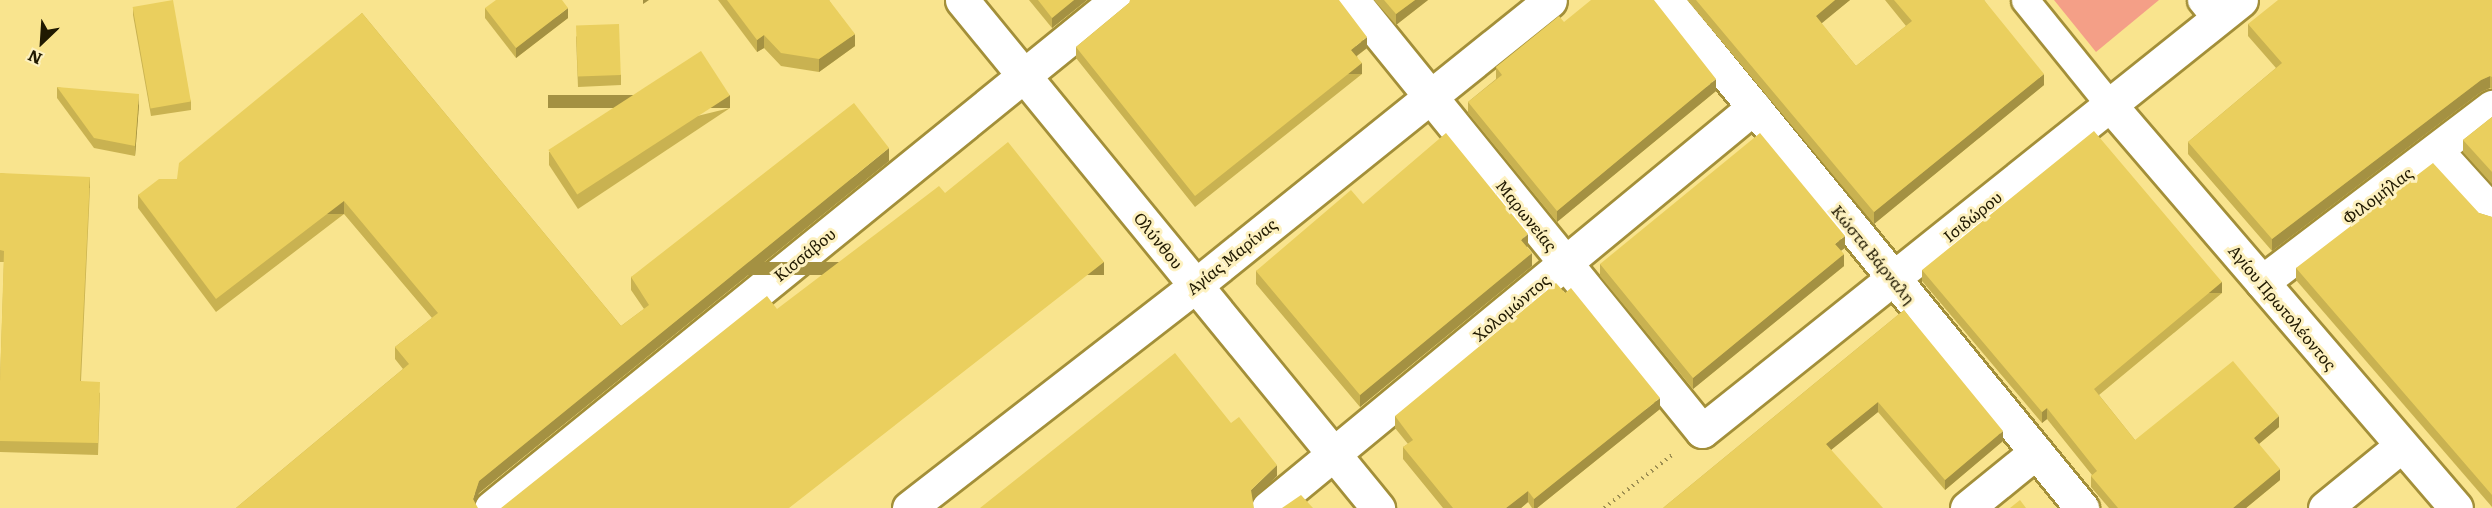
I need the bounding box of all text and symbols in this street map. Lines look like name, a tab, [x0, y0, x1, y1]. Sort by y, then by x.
north arrow	[12, 12, 72, 72]
text: N	[23, 45, 46, 72]
street label: Φιλομήλας	[2338, 162, 2416, 228]
street label: Μαρωνείας	[1492, 176, 1562, 254]
street label: Ισιδώρου	[1939, 187, 2005, 245]
street label: Κώστα Βάρναλη	[1828, 201, 1920, 307]
street label: Ολύνθου	[1130, 208, 1188, 272]
street label: Αγίας Μαρίνας	[1182, 214, 1280, 298]
street label: Κισσάβου	[769, 223, 839, 285]
street label: Αγίου Πρωτολέοντος	[2225, 241, 2341, 373]
street label: Χολομώντος	[1469, 269, 1553, 345]

